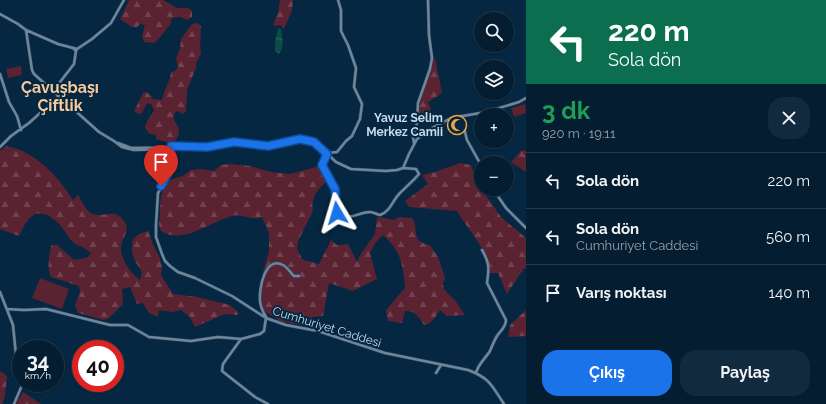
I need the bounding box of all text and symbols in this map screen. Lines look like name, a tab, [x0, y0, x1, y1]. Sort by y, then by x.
map controls	[474, 12, 514, 196]
button: search	[474, 12, 514, 52]
text: 220 m	[608, 15, 690, 48]
icon: left	[542, 16, 594, 68]
text: Sola dön	[608, 49, 681, 70]
button: layers	[474, 60, 514, 100]
district label: Çavuşbaşı Çiftlik	[21, 78, 99, 115]
text: 3 dk	[542, 96, 590, 125]
button: close	[768, 97, 810, 139]
button: +	[474, 108, 514, 148]
place label: Yavuz Selim Merkez Camii	[366, 111, 443, 139]
mosque icon: Yavuz Selim Merkez Camii	[446, 114, 468, 136]
text: 920 m · 19:11	[542, 126, 615, 141]
pin	[144, 145, 178, 186]
icon: arrive	[150, 151, 172, 173]
button: −	[474, 156, 514, 196]
icon: left	[542, 170, 564, 192]
text: Sola dön	[576, 172, 639, 190]
text: 220 m	[768, 172, 810, 190]
position arrow	[316, 192, 358, 234]
text: Sola dön	[576, 220, 639, 238]
icon: left	[542, 226, 564, 248]
text: 560 m	[766, 228, 810, 246]
text: Cumhuriyet Caddesi	[576, 238, 698, 253]
icon: arrive	[542, 282, 564, 304]
text: Varış noktası	[576, 284, 667, 302]
text: 140 m	[769, 284, 810, 302]
street label: Cumhuriyet Caddesi	[271, 304, 383, 350]
speed limit sign: 40	[72, 340, 124, 392]
text: 34	[27, 349, 49, 373]
button: Çıkış	[542, 350, 672, 396]
button: Paylaş	[680, 350, 810, 396]
text: km/h	[25, 370, 51, 381]

